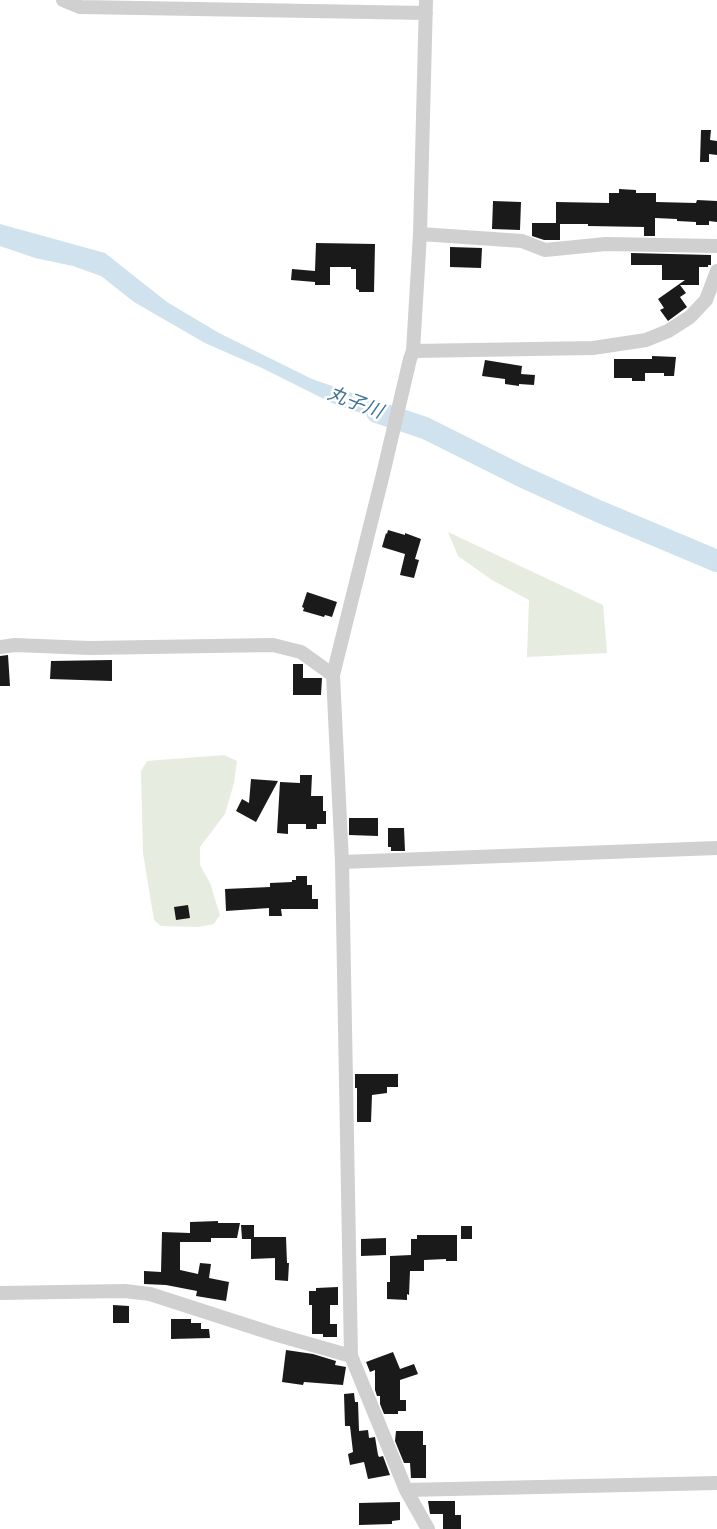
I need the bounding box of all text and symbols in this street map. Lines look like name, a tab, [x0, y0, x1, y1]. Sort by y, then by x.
water label: 丸子川	[324, 382, 386, 424]

